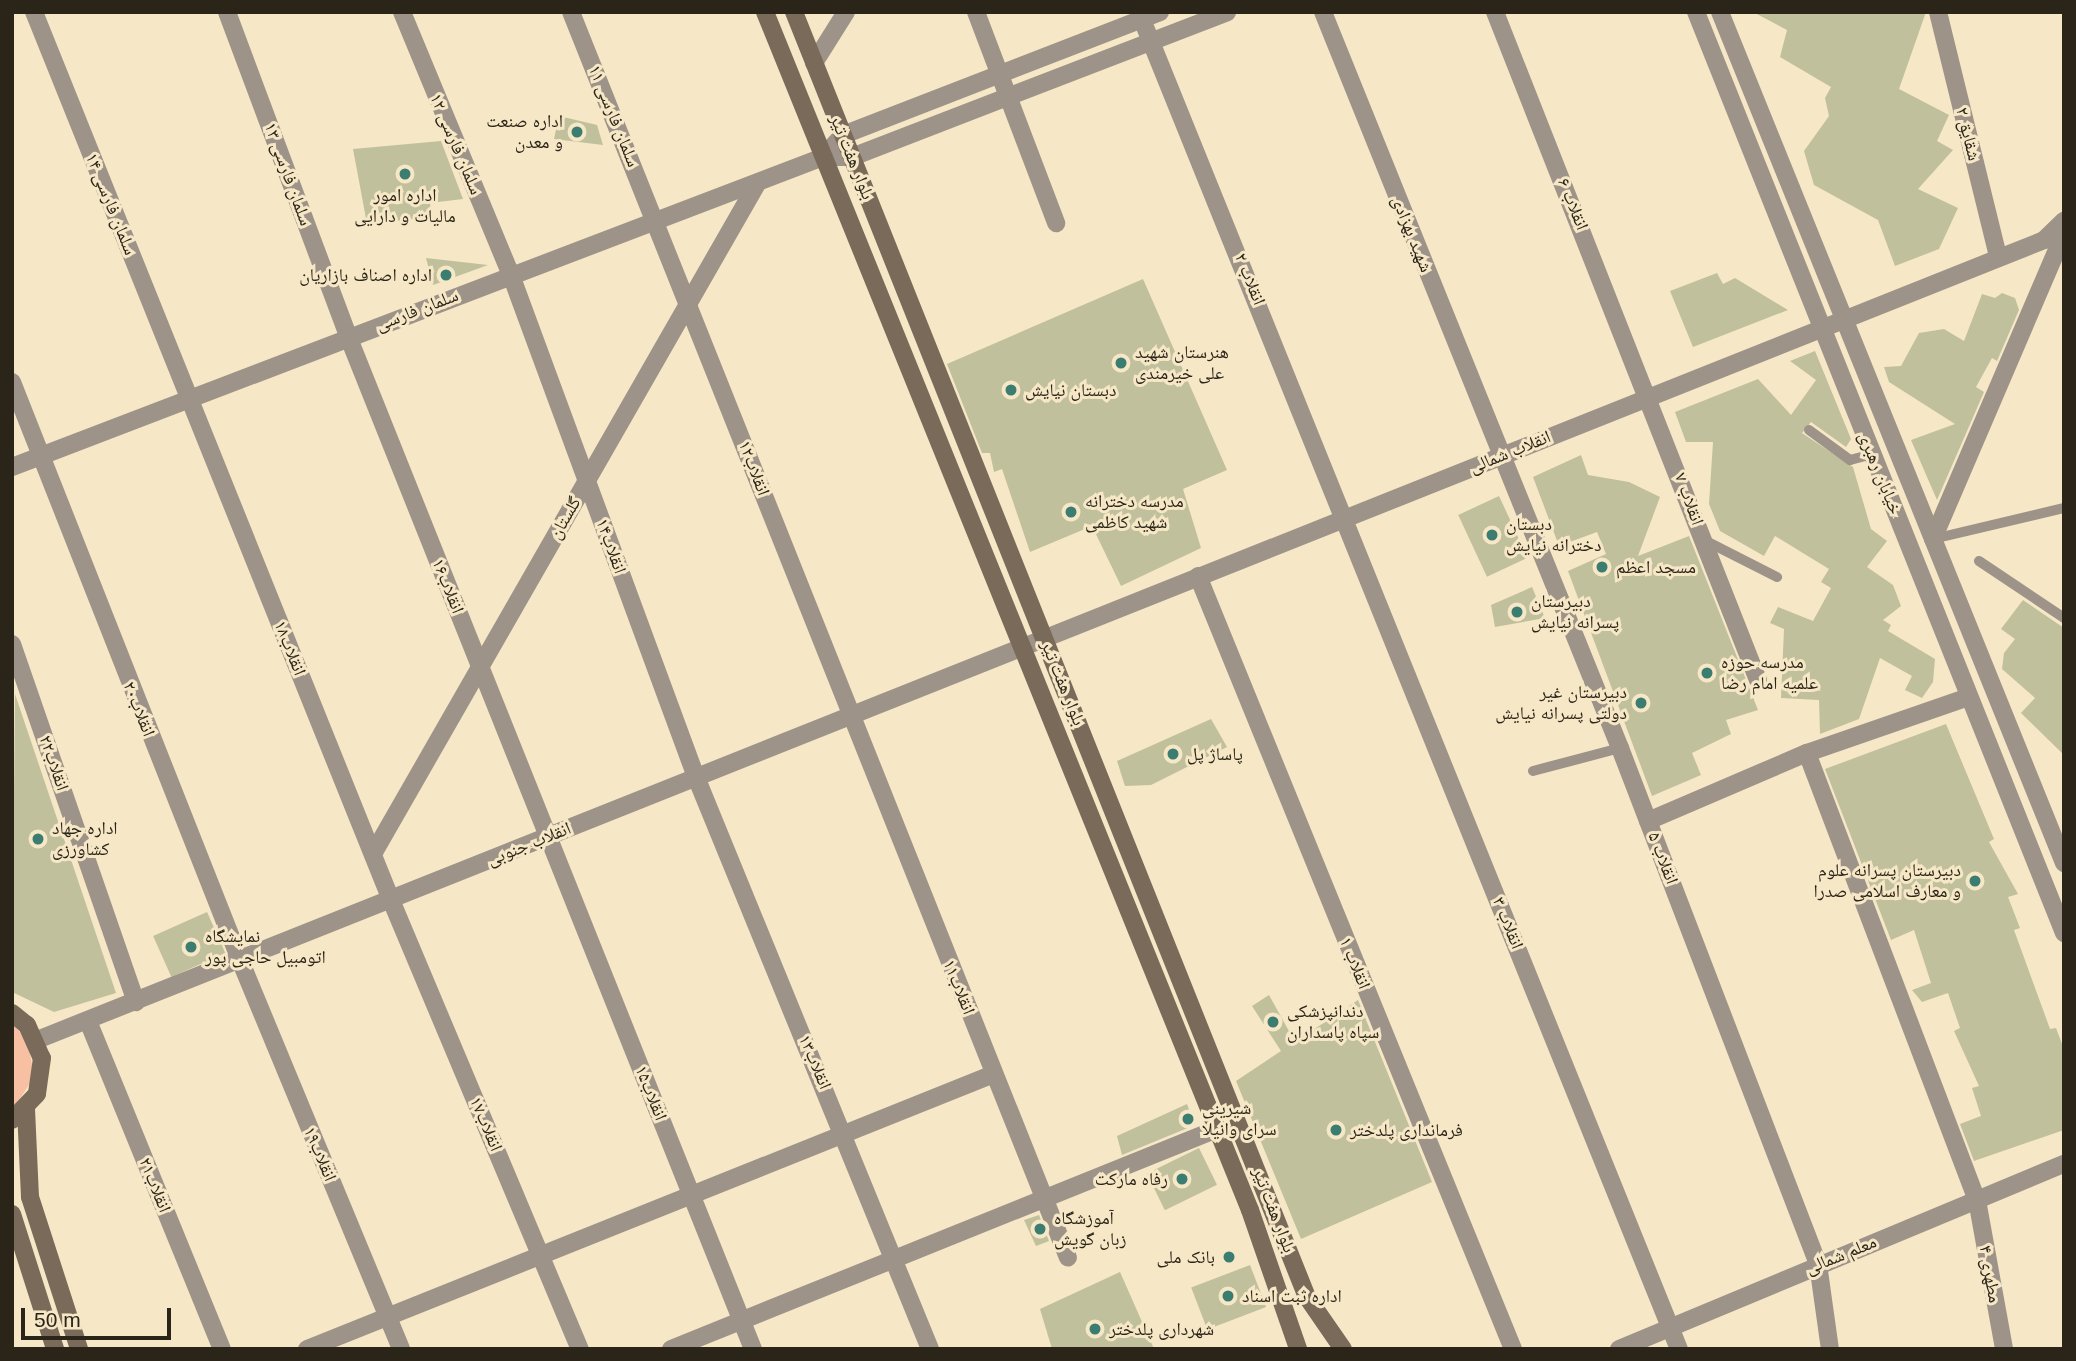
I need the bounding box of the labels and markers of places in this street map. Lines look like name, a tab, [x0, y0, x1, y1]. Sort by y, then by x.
place label: اداره صنعت و معدن	[486, 111, 563, 154]
marker: اداره صنعت و معدن	[569, 124, 585, 140]
marker: اداره امور مالیات و دارایی	[397, 166, 413, 182]
place label: اداره امور مالیات و دارایی	[354, 185, 456, 228]
place label: اداره اصناف بازاریان	[299, 264, 432, 286]
marker: اداره اصناف بازاریان	[438, 267, 454, 283]
place label: هنرستان شهید علی خیرمندی	[1135, 342, 1229, 384]
marker: هنرستان شهید علی خیرمندی	[1113, 355, 1129, 371]
place label: دبستان نیایش	[1025, 379, 1116, 401]
marker: دبستان نیایش	[1003, 382, 1019, 398]
place label: مدرسه دخترانه شهید کاظمی	[1085, 491, 1184, 534]
marker: مدرسه دخترانه شهید کاظمی	[1063, 504, 1079, 520]
place label: دبستان دخترانه نیایش	[1506, 514, 1601, 556]
marker: دبستان دخترانه نیایش	[1484, 527, 1500, 543]
place label: مسجد اعظم	[1616, 556, 1696, 578]
marker: مسجد اعظم	[1594, 559, 1610, 575]
place label: دبیرستان پسرانه نیایش	[1531, 591, 1619, 634]
marker: دبیرستان پسرانه نیایش	[1509, 604, 1525, 620]
place label: مدرسه حوزه علمیه امام رضا	[1721, 652, 1818, 694]
marker: مدرسه حوزه علمیه امام رضا	[1699, 665, 1715, 681]
place label: دبیرستان غیر دولتی پسرانه نیایش	[1495, 682, 1627, 724]
marker: دبیرستان غیر دولتی پسرانه نیایش	[1633, 695, 1649, 711]
place label: پاساژ پل	[1187, 743, 1243, 765]
marker: پاساژ پل	[1165, 746, 1181, 762]
place label: اداره جهاد کشاورزی	[52, 818, 118, 860]
marker: اداره جهاد کشاورزی	[30, 831, 46, 847]
place label: دبیرستان پسرانه علوم و معارف اسلامی صدرا	[1814, 860, 1961, 903]
marker: دبیرستان پسرانه علوم و معارف اسلامی صدرا	[1967, 873, 1983, 889]
place label: نمایشگاه اتومبیل حاجی پور	[205, 926, 326, 968]
marker: نمایشگاه اتومبیل حاجی پور	[183, 939, 199, 955]
place label: دندانپزشکی سپاه پاسداران	[1287, 1001, 1379, 1044]
marker: دندانپزشکی سپاه پاسداران	[1265, 1014, 1281, 1030]
place label: شیرینی سرای وانیلا	[1202, 1098, 1277, 1140]
marker: شیرینی سرای وانیلا	[1180, 1111, 1196, 1127]
place label: فرمانداری پلدختر	[1350, 1119, 1463, 1141]
marker: فرمانداری پلدختر	[1328, 1122, 1344, 1138]
place label: رفاه مارکت	[1095, 1168, 1168, 1190]
marker: رفاه مارکت	[1174, 1171, 1190, 1187]
place label: آموزشگاه زبان گویش	[1054, 1208, 1126, 1250]
marker: آموزشگاه زبان گویش	[1032, 1221, 1048, 1237]
place label: بانک ملی	[1157, 1246, 1215, 1268]
marker: بانک ملی	[1221, 1249, 1237, 1265]
place label: اداره ثبت اسناد	[1242, 1285, 1342, 1307]
marker: اداره ثبت اسناد	[1220, 1288, 1236, 1304]
place label: شهرداری پلدختر	[1109, 1318, 1214, 1340]
marker: شهرداری پلدختر	[1087, 1321, 1103, 1337]

